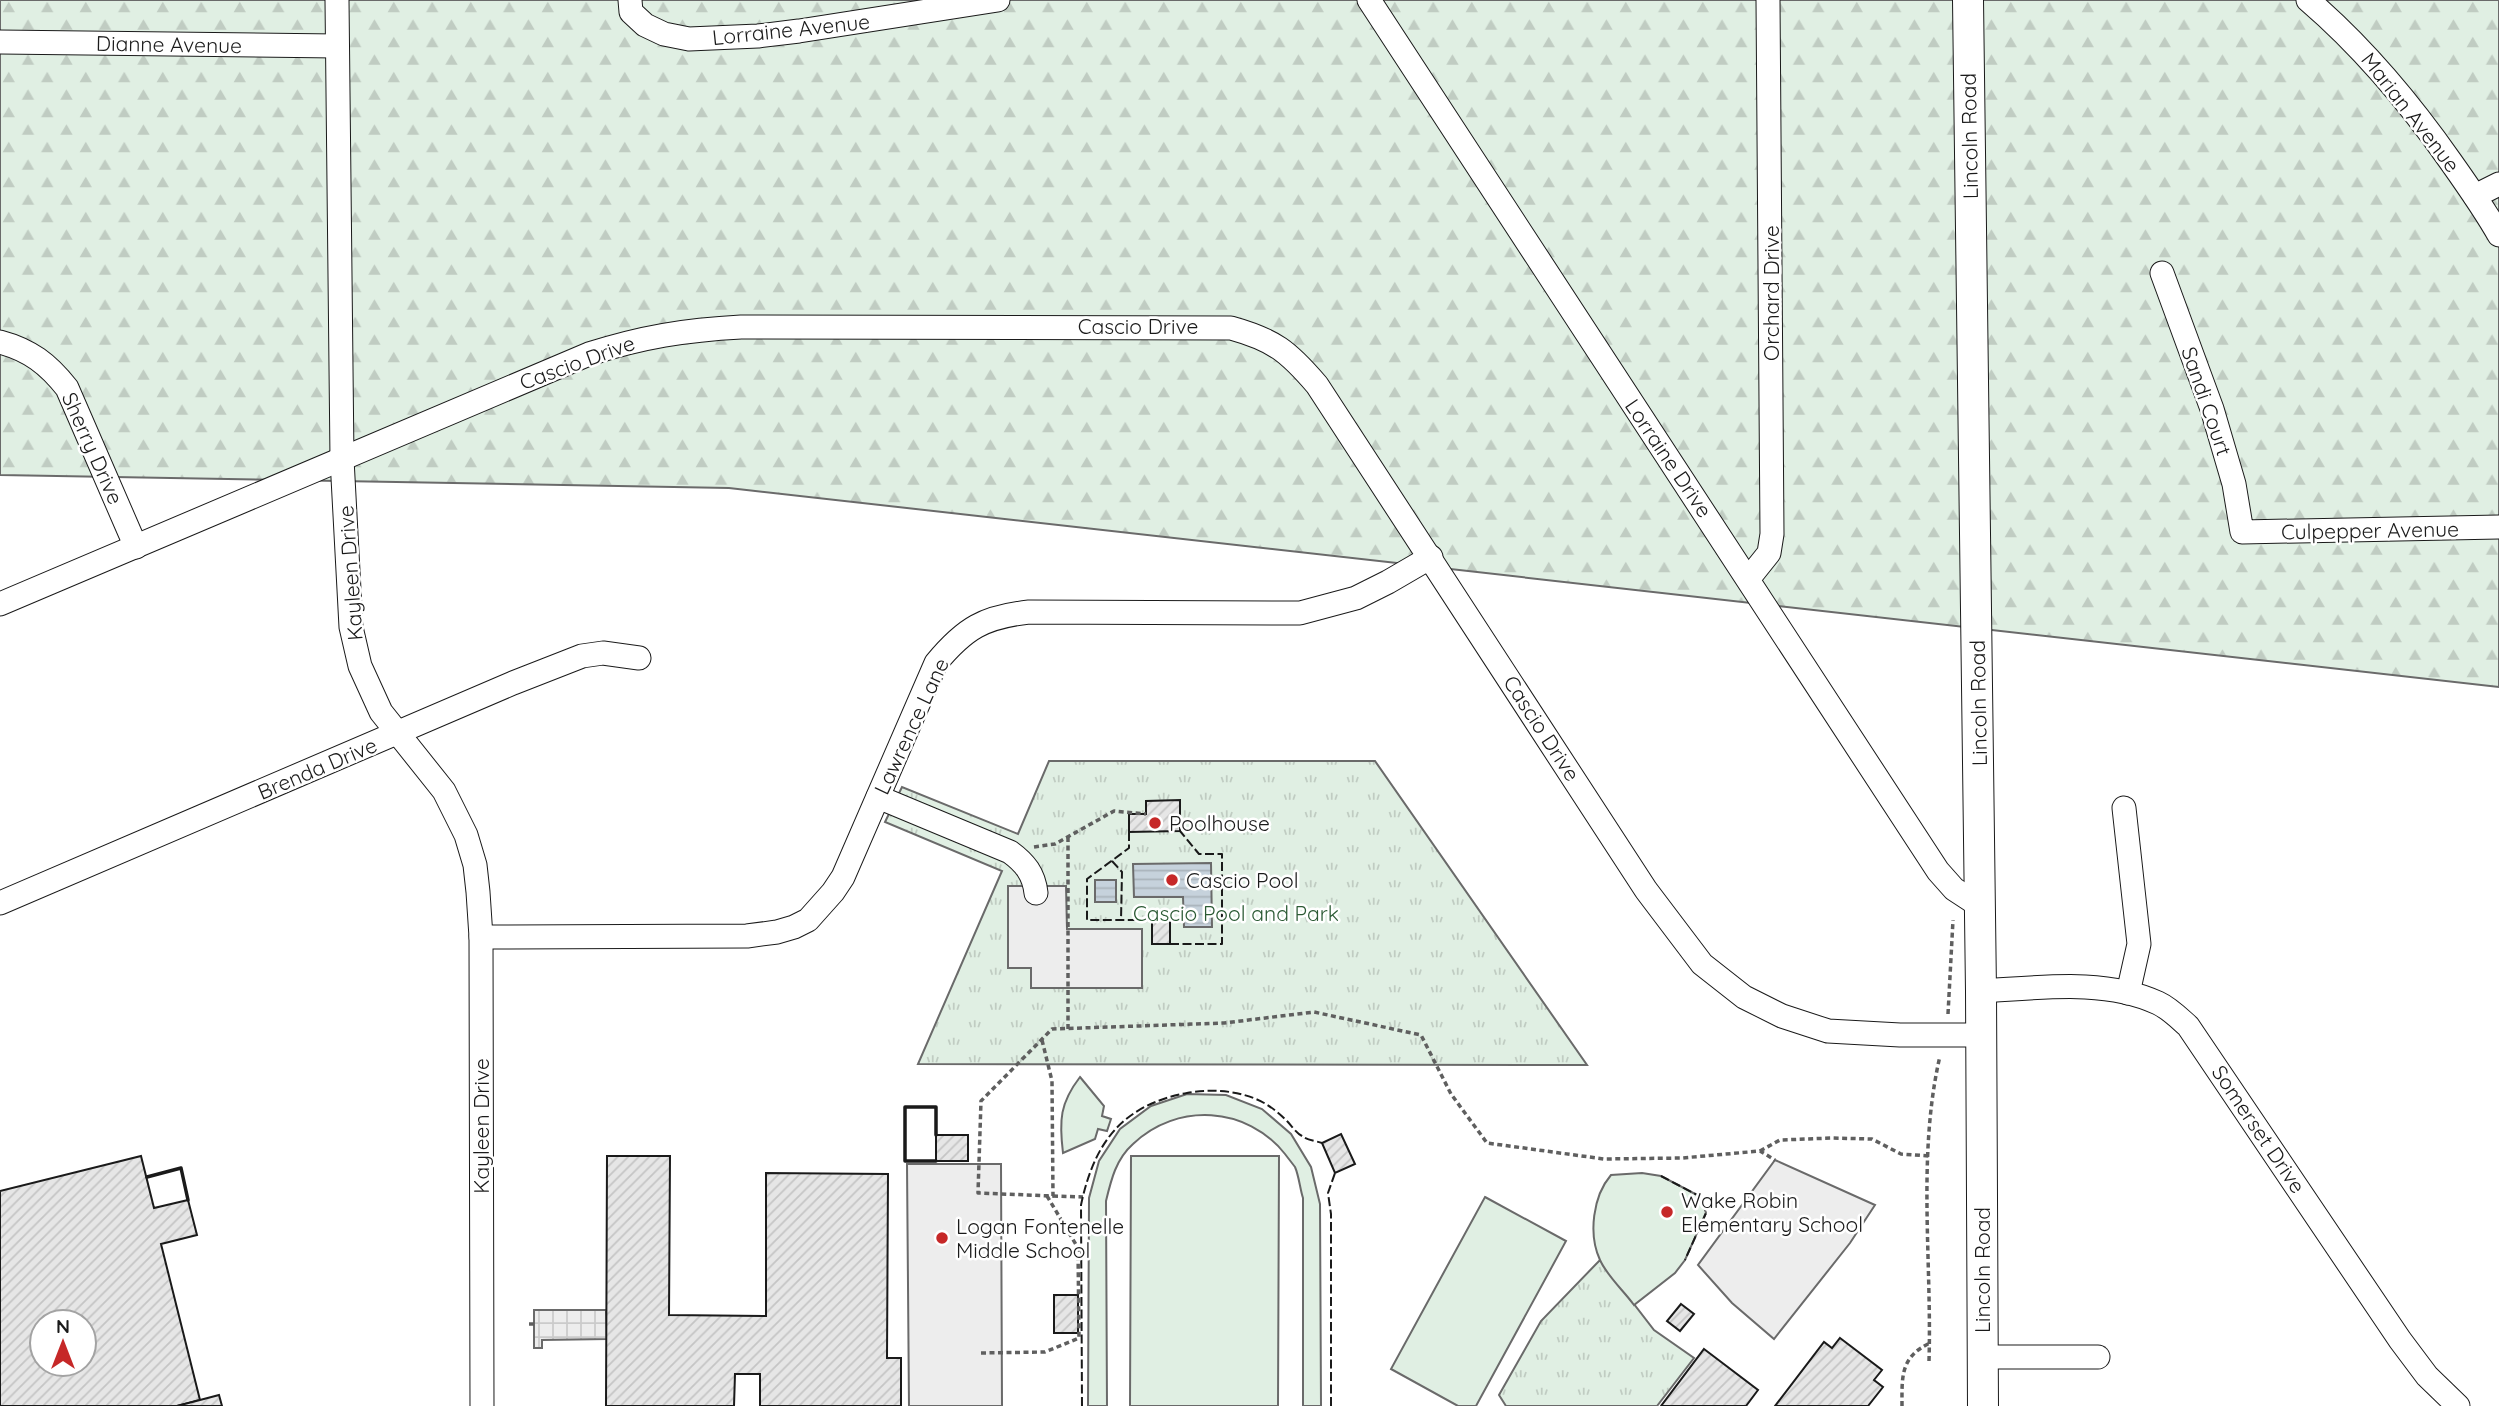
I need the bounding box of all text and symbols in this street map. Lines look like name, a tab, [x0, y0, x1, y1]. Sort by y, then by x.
street label: Lorraine Avenue	[711, 8, 871, 50]
street label: Dianne Avenue	[96, 30, 242, 58]
street label: Marian Avenue	[2356, 47, 2466, 177]
street label: Lincoln Road	[1955, 73, 1983, 199]
street label: Orchard Drive	[1758, 225, 1784, 361]
street label: Cascio Drive	[1078, 313, 1198, 339]
street label: Cascio Drive	[516, 329, 638, 395]
street label: Sandi Court	[2176, 343, 2238, 459]
street label: Sherry Drive	[57, 388, 129, 508]
street label: Lorraine Drive	[1620, 394, 1718, 522]
street label: Kayleen Drive	[332, 504, 368, 642]
street label: Culpepper Avenue	[2281, 515, 2459, 545]
street label: Lincoln Road	[1964, 640, 1992, 766]
street label: Lawrence Lane	[868, 654, 954, 798]
street label: Cascio Drive	[1498, 670, 1586, 786]
street label: Brenda Drive	[253, 731, 381, 805]
place label: Poolhouse	[1169, 810, 1270, 836]
marker: Poolhouse	[1147, 815, 1163, 831]
place label: Cascio Pool	[1186, 867, 1299, 893]
marker: Cascio Pool	[1164, 872, 1180, 888]
park label: Cascio Pool and Park	[1133, 900, 1339, 926]
street label: Kayleen Drive	[468, 1058, 494, 1194]
street label: Somerset Drive	[2207, 1060, 2311, 1198]
place label: Wake Robin Elementary School	[1681, 1187, 1863, 1237]
marker: Wake Robin Elementary School	[1659, 1204, 1675, 1220]
street label: Lincoln Road	[1969, 1207, 1995, 1333]
place label: Logan Fontenelle Middle School	[956, 1213, 1124, 1263]
marker: Logan Fontenelle Middle School	[934, 1230, 950, 1246]
north arrow	[28, 1308, 98, 1378]
text: N	[56, 1314, 70, 1338]

